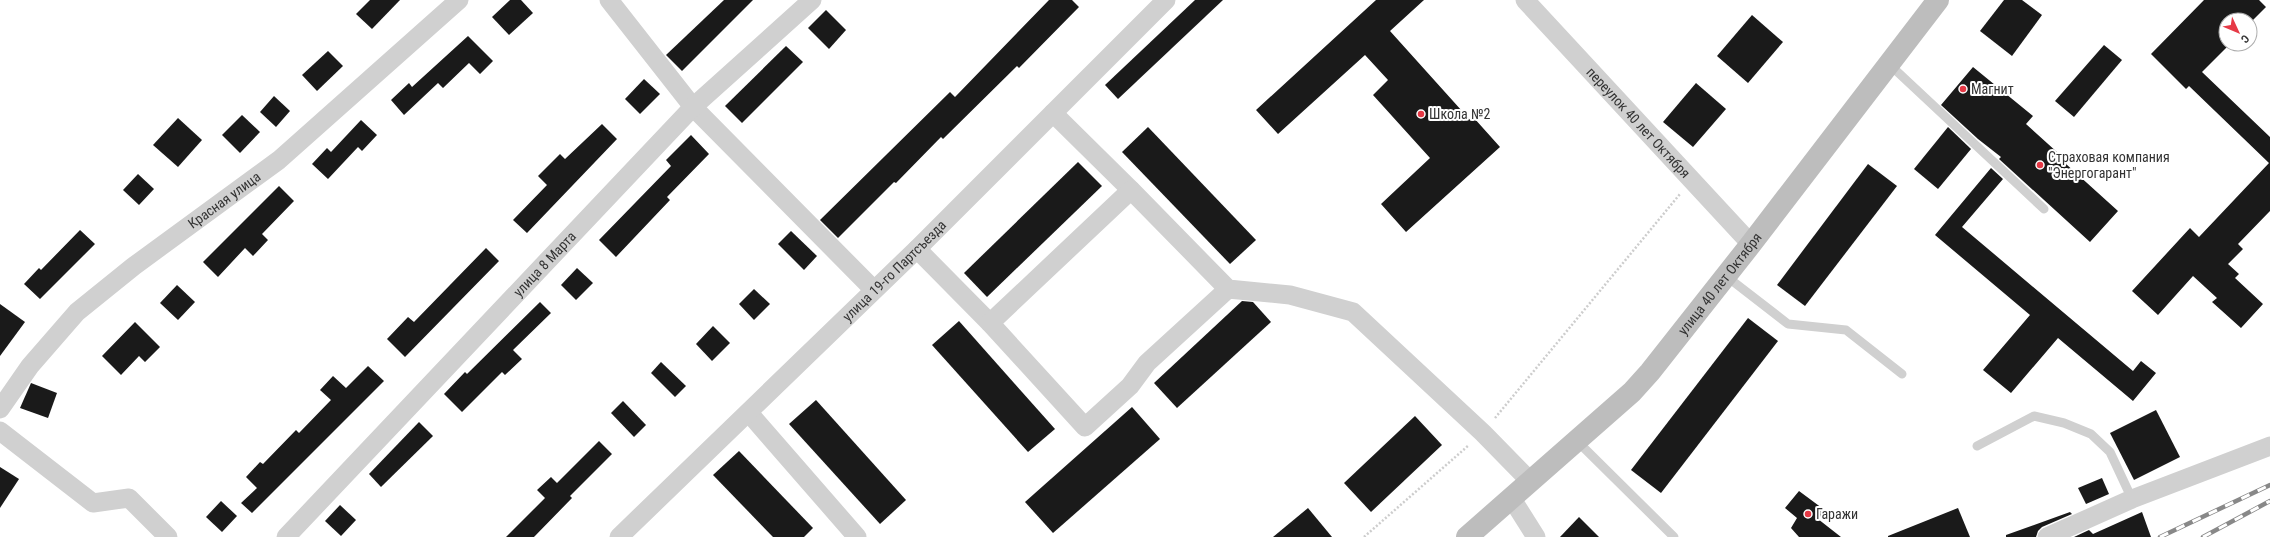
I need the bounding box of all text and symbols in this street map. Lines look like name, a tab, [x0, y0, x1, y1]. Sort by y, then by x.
north arrow	[2218, 12, 2258, 52]
text: С	[2238, 32, 2252, 45]
street label: переулок 40 лет Октября	[1583, 64, 1694, 181]
place label: Магнит	[1971, 81, 2014, 97]
marker: Магнит	[1958, 84, 1968, 94]
place label: Школа №2	[1429, 106, 1490, 122]
marker: Школа №2	[1416, 109, 1426, 119]
place label: Страховая компания "Энергогарант"	[2048, 149, 2170, 181]
marker: Страховая компания "Энергогарант"	[2035, 160, 2045, 170]
street label: Красная улица	[185, 168, 263, 232]
street label: улица 19-го Партсъезда	[839, 217, 949, 325]
street label: улица 8 Марта	[510, 228, 579, 300]
street label: улица 40 лет Октября	[1675, 230, 1765, 338]
place label: Гаражи	[1816, 506, 1858, 522]
marker: Гаражи	[1803, 509, 1813, 519]

